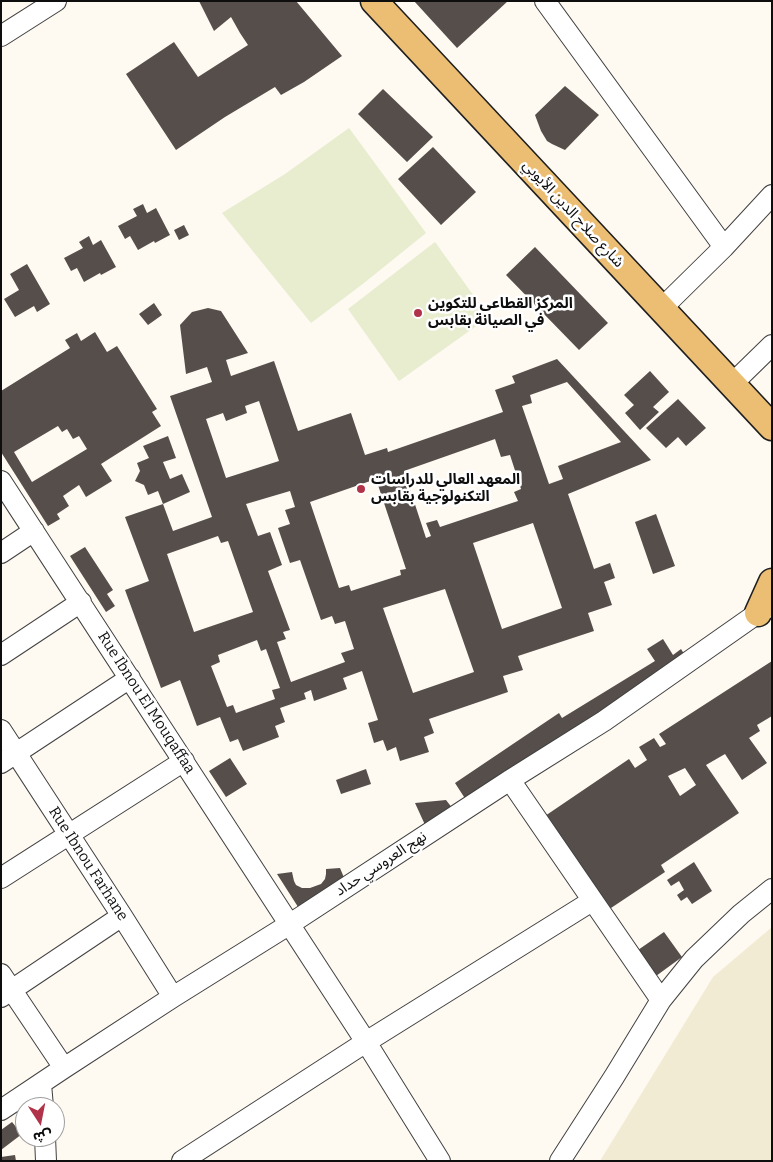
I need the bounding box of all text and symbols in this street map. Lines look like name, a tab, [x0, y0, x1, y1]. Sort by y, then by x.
street label: شارع صلاح الدين الأيوبي	[519, 157, 627, 271]
place label: المركز القطاعى للتكوين في الصيانة بقابس	[428, 295, 573, 330]
marker: المركز القطاعى للتكوين في الصيانة بقابس	[412, 307, 424, 319]
place label: المعهد العالي للدراسات التكنولوجية بقابس	[371, 471, 520, 506]
marker: المعهد العالي للدراسات التكنولوجية بقابس	[355, 483, 367, 495]
street label: Rue Ibnou El Mouqaffaa	[93, 629, 199, 777]
street label: Rue Ibnou Farhane	[44, 804, 132, 924]
street label: نهج العروسي حداد	[332, 828, 430, 900]
north arrow	[15, 1097, 65, 1147]
text: ش	[32, 1126, 54, 1146]

